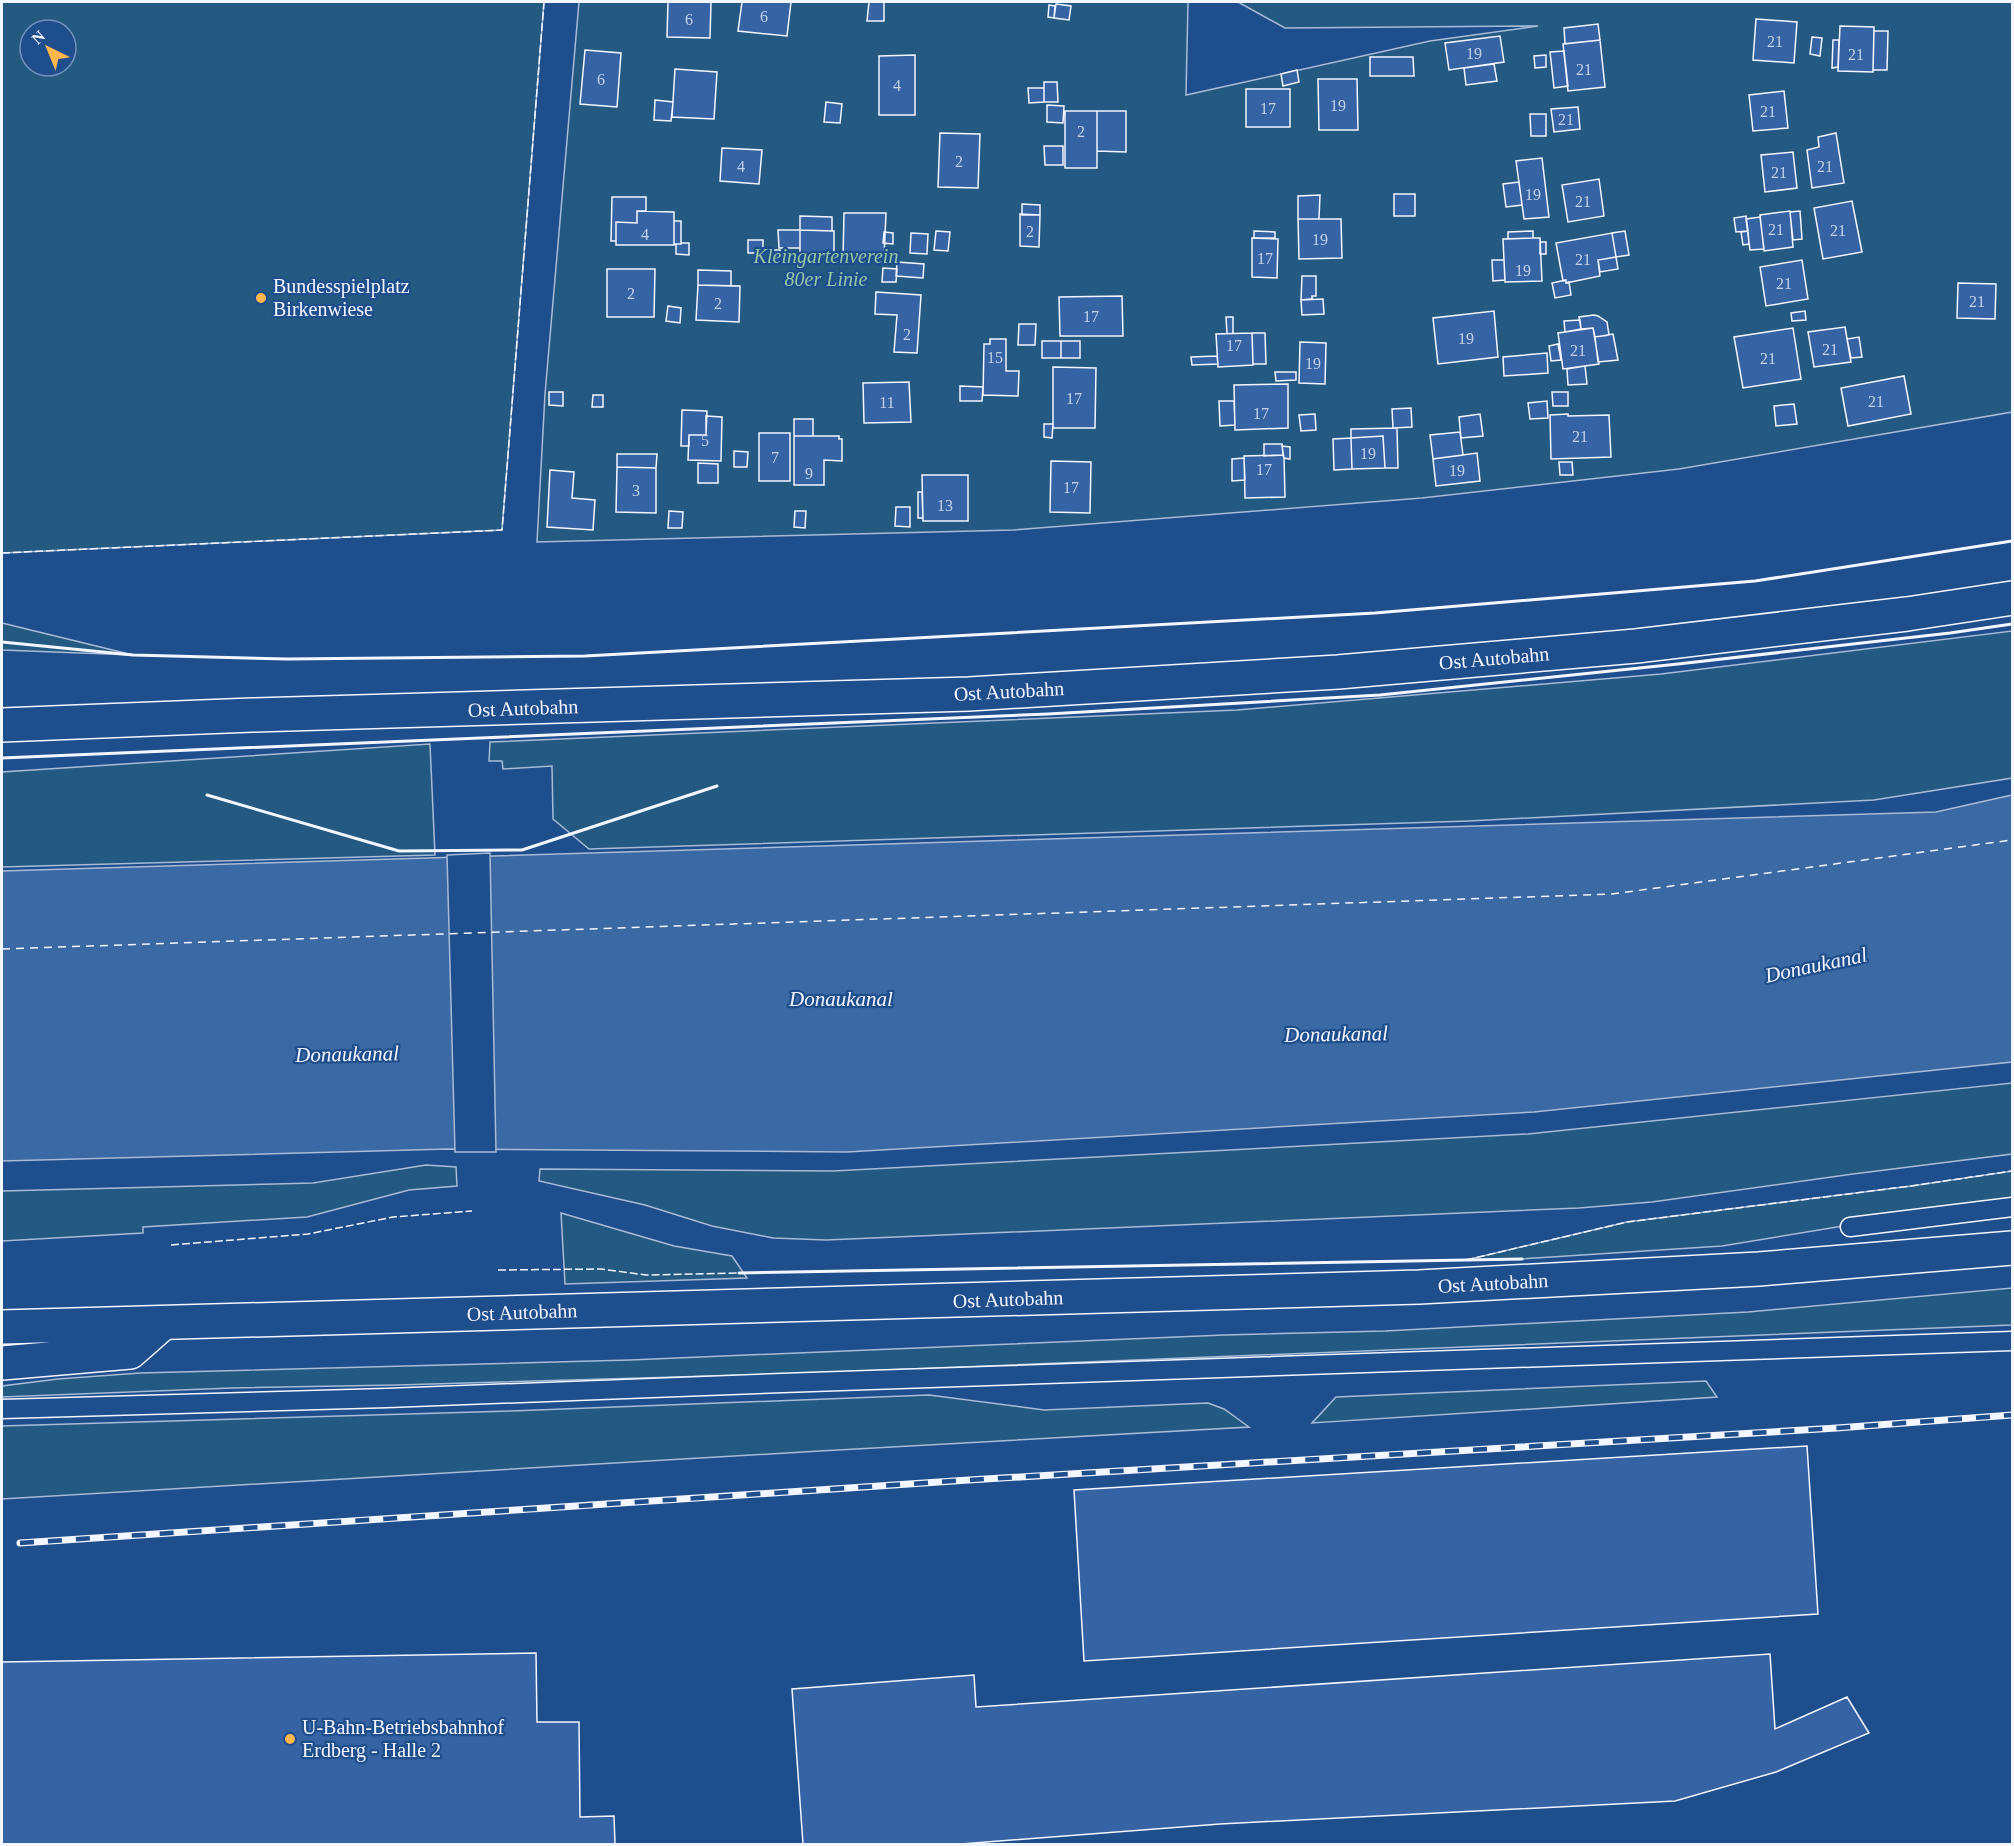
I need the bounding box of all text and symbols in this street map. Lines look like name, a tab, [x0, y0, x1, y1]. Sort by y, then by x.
house number: 6	[760, 8, 768, 25]
house number: 6	[685, 11, 693, 28]
north arrow	[18, 18, 78, 78]
text: N	[28, 27, 48, 48]
house number: 21	[1767, 33, 1783, 50]
house number: 19	[1466, 45, 1482, 62]
house number: 21	[1848, 46, 1864, 63]
house number: 21	[1576, 61, 1592, 78]
house number: 6	[597, 71, 605, 88]
house number: 4	[893, 77, 901, 94]
house number: 19	[1330, 97, 1346, 114]
house number: 17	[1260, 100, 1276, 117]
house number: 21	[1760, 103, 1776, 120]
house number: 21	[1558, 111, 1574, 128]
house number: 2	[1077, 123, 1085, 140]
house number: 2	[955, 153, 963, 170]
house number: 4	[737, 158, 745, 175]
house number: 21	[1817, 158, 1833, 175]
house number: 21	[1771, 164, 1787, 181]
house number: 19	[1525, 186, 1541, 203]
house number: 21	[1575, 193, 1591, 210]
house number: 21	[1768, 221, 1784, 238]
house number: 21	[1830, 222, 1846, 239]
house number: 2	[1026, 223, 1034, 240]
house number: 4	[641, 226, 649, 243]
house number: 19	[1312, 231, 1328, 248]
park label: Kleingartenverein 80er Linie	[753, 245, 898, 290]
house number: 17	[1257, 250, 1273, 267]
house number: 21	[1575, 251, 1591, 268]
house number: 19	[1515, 262, 1531, 279]
place label: Bundesspielplatz Birkenwiese	[273, 275, 410, 320]
house number: 21	[1776, 275, 1792, 292]
house number: 2	[627, 285, 635, 302]
marker: Bundesspielplatz Birkenwiese	[254, 291, 268, 305]
house number: 21	[1969, 293, 1985, 310]
house number: 2	[714, 295, 722, 312]
house number: 17	[1083, 308, 1099, 325]
house number: 2	[903, 326, 911, 343]
house number: 19	[1458, 330, 1474, 347]
house number: 17	[1226, 337, 1242, 354]
house number: 21	[1822, 341, 1838, 358]
house number: 21	[1570, 342, 1586, 359]
house number: 15	[987, 349, 1003, 366]
house number: 21	[1760, 350, 1776, 367]
house number: 19	[1305, 355, 1321, 372]
house number: 17	[1066, 390, 1082, 407]
house number: 21	[1868, 393, 1884, 410]
house number: 11	[879, 394, 895, 411]
house number: 17	[1253, 405, 1269, 422]
house number: 21	[1572, 428, 1588, 445]
house number: 5	[701, 432, 709, 449]
house number: 19	[1360, 445, 1376, 462]
house number: 7	[771, 449, 779, 466]
house number: 17	[1256, 461, 1272, 478]
house number: 19	[1449, 462, 1465, 479]
house number: 9	[805, 465, 813, 482]
house number: 17	[1063, 479, 1079, 496]
house number: 3	[632, 482, 640, 499]
house number: 13	[937, 497, 953, 514]
street label: Ost Autobahn	[1438, 642, 1550, 674]
street label: Ost Autobahn	[953, 677, 1065, 705]
street label: Ost Autobahn	[467, 695, 579, 721]
water label: Donaukanal	[1762, 942, 1869, 988]
water label: Donaukanal	[788, 987, 893, 1011]
water label: Donaukanal	[1283, 1021, 1388, 1047]
water label: Donaukanal	[294, 1041, 399, 1067]
street label: Ost Autobahn	[1437, 1269, 1549, 1297]
street label: Ost Autobahn	[952, 1286, 1064, 1312]
street label: Ost Autobahn	[466, 1299, 578, 1325]
place label: U-Bahn-Betriebsbahnhof Erdberg - Halle 2	[302, 1716, 505, 1762]
marker: U-Bahn-Betriebsbahnhof Erdberg - Halle 2	[283, 1732, 297, 1746]

